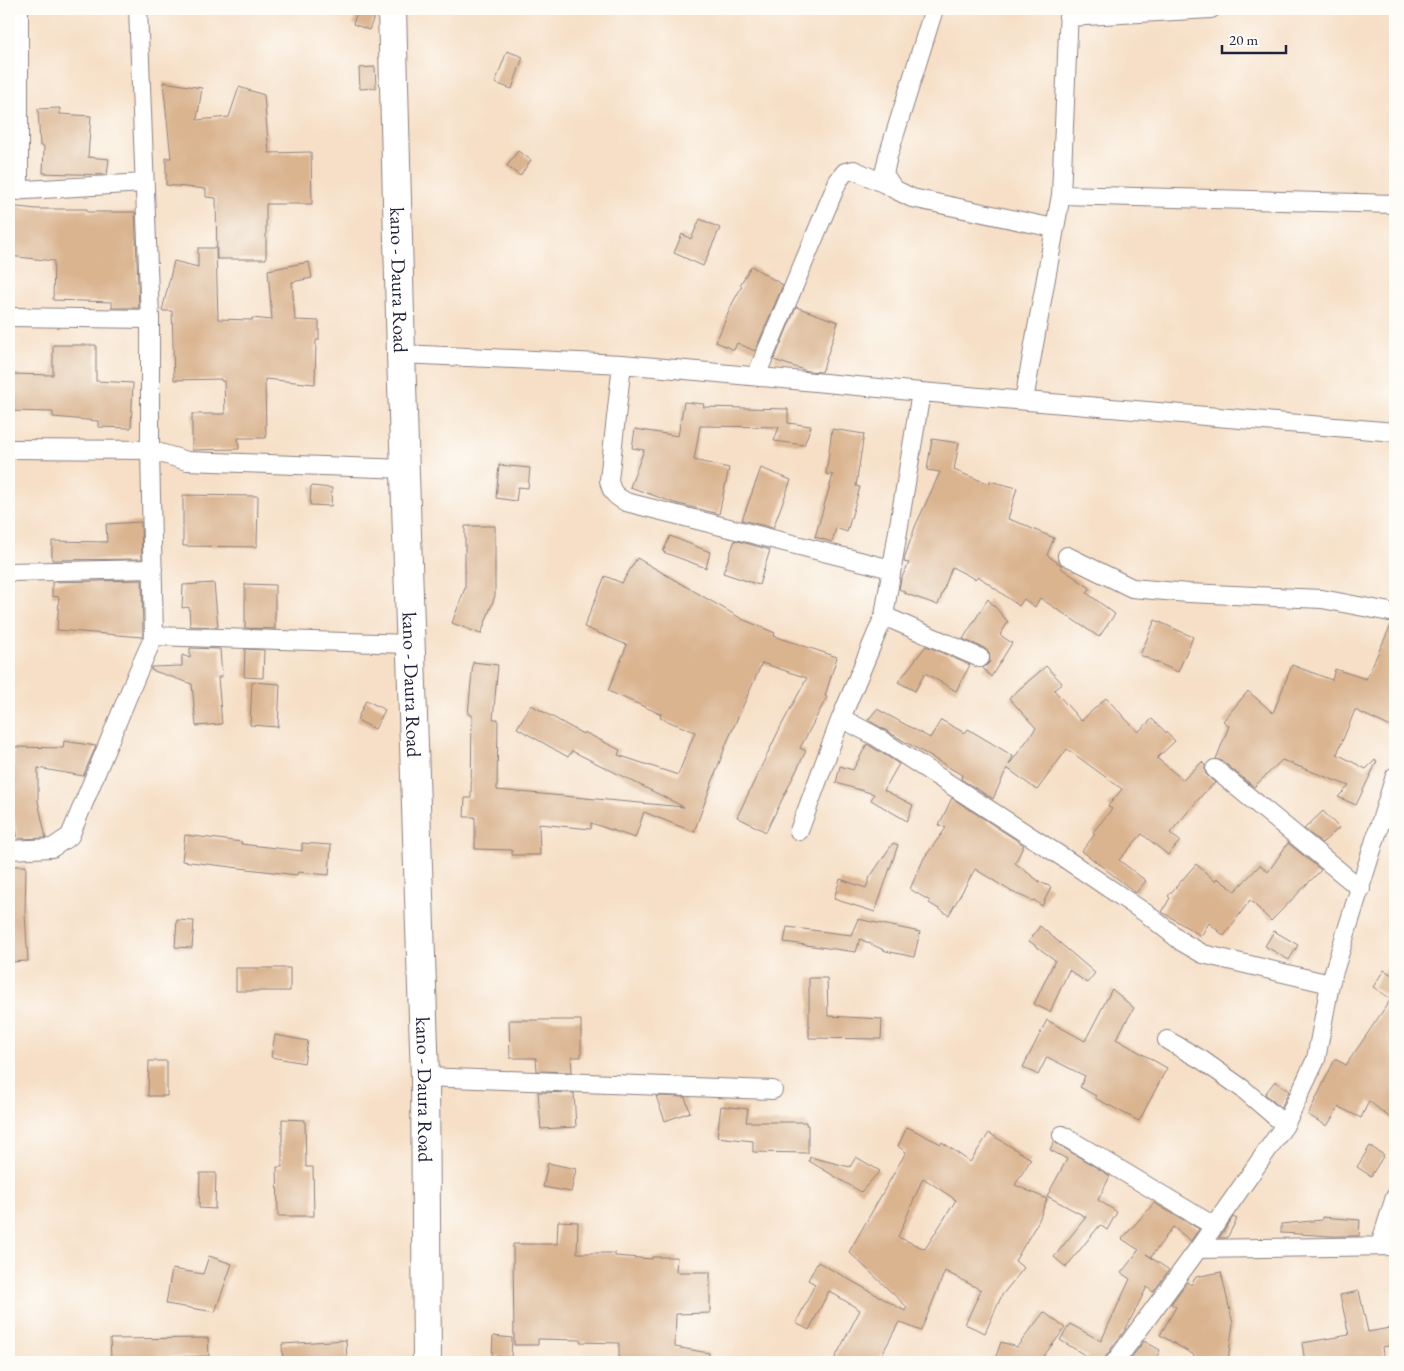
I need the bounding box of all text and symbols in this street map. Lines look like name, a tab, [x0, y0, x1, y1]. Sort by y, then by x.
scale bar	[1222, 22, 1285, 54]
text: 20 m	[1229, 30, 1258, 49]
street label: kano - Daura Road	[384, 207, 414, 354]
street label: kano - Daura Road	[397, 612, 427, 759]
street label: kano - Daura Road	[410, 1016, 439, 1163]

